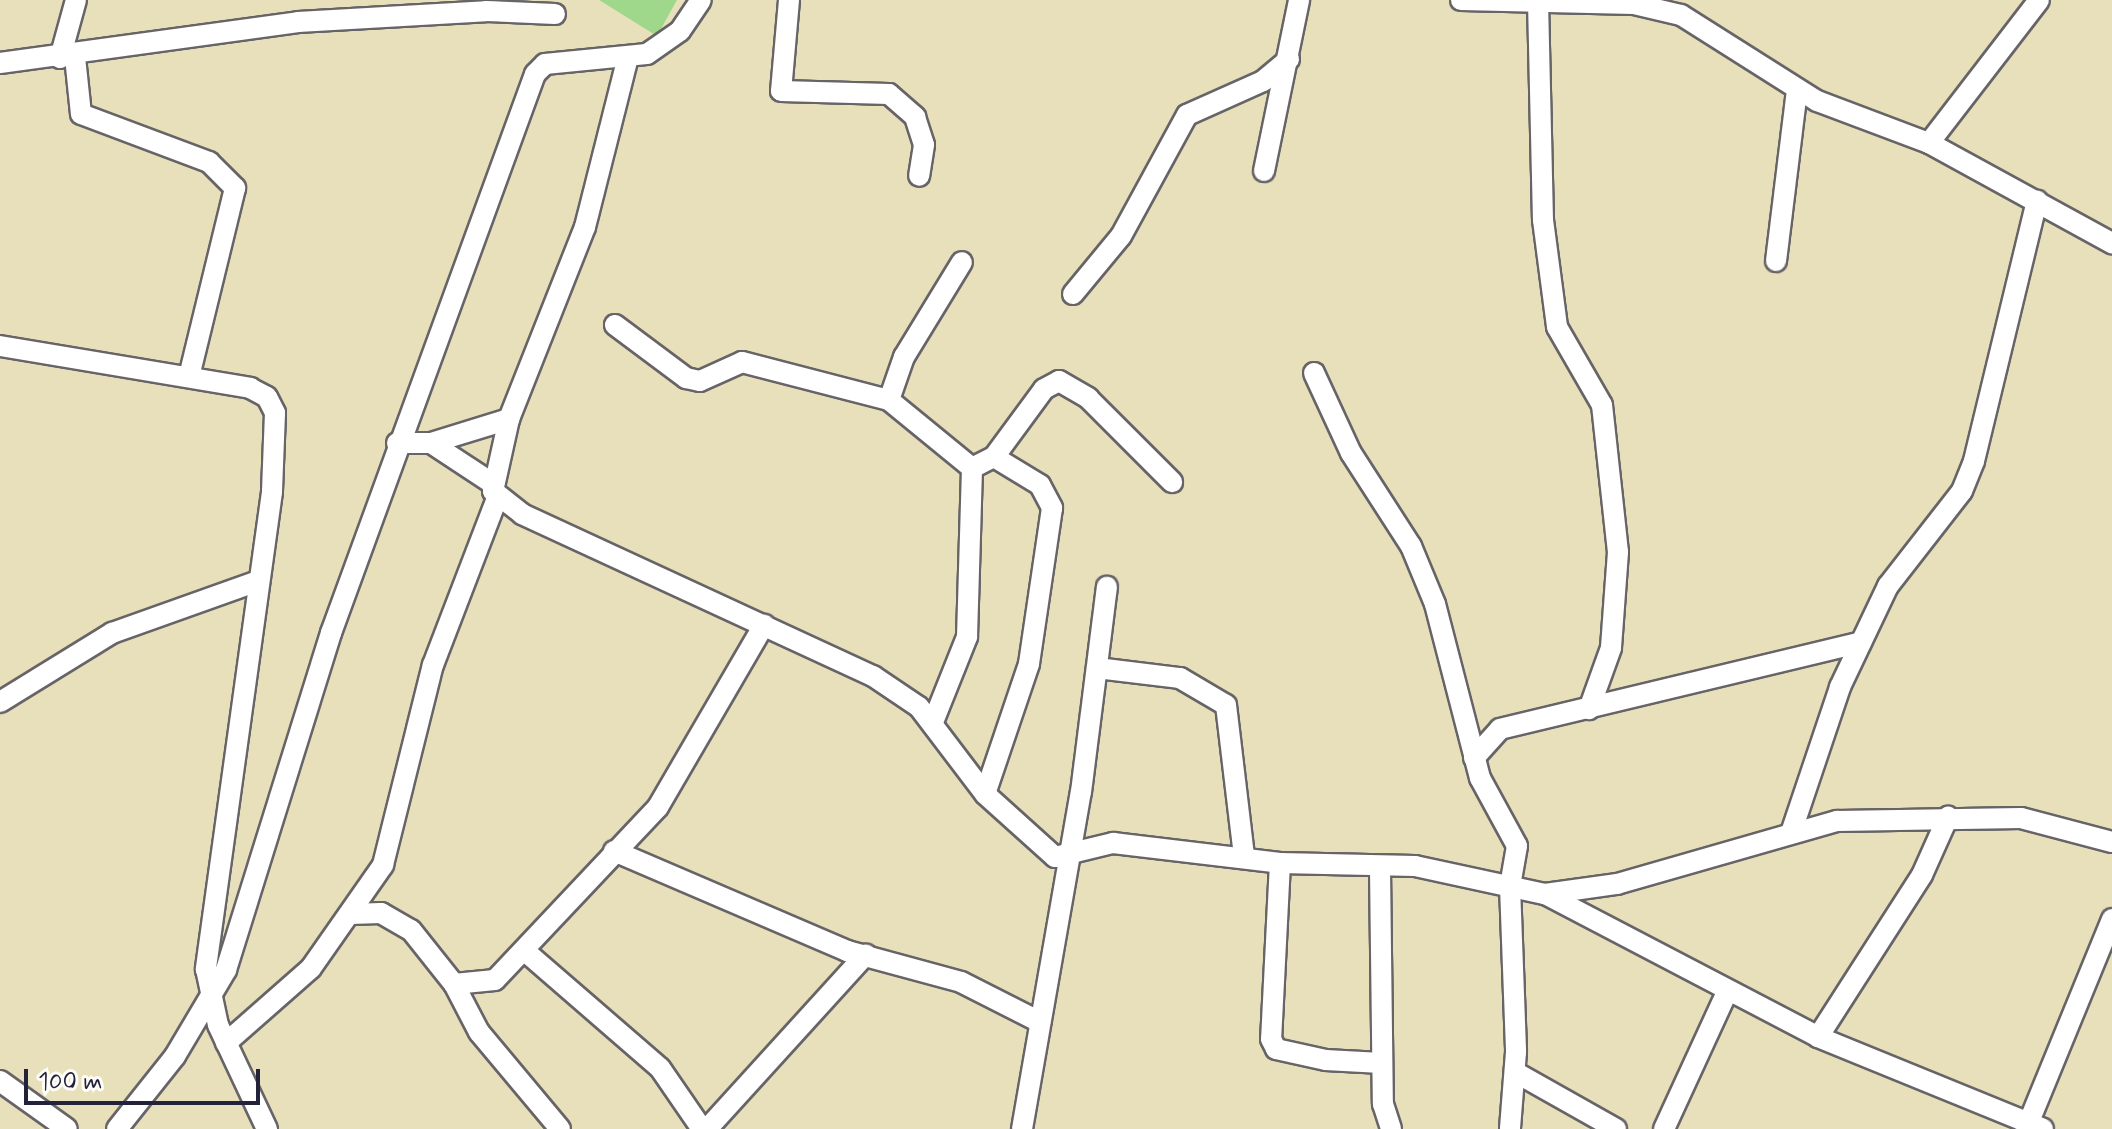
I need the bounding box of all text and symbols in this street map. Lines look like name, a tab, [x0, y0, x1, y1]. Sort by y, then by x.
scale bar	[28, 1053, 264, 1103]
text: 100 m	[38, 1067, 102, 1098]

